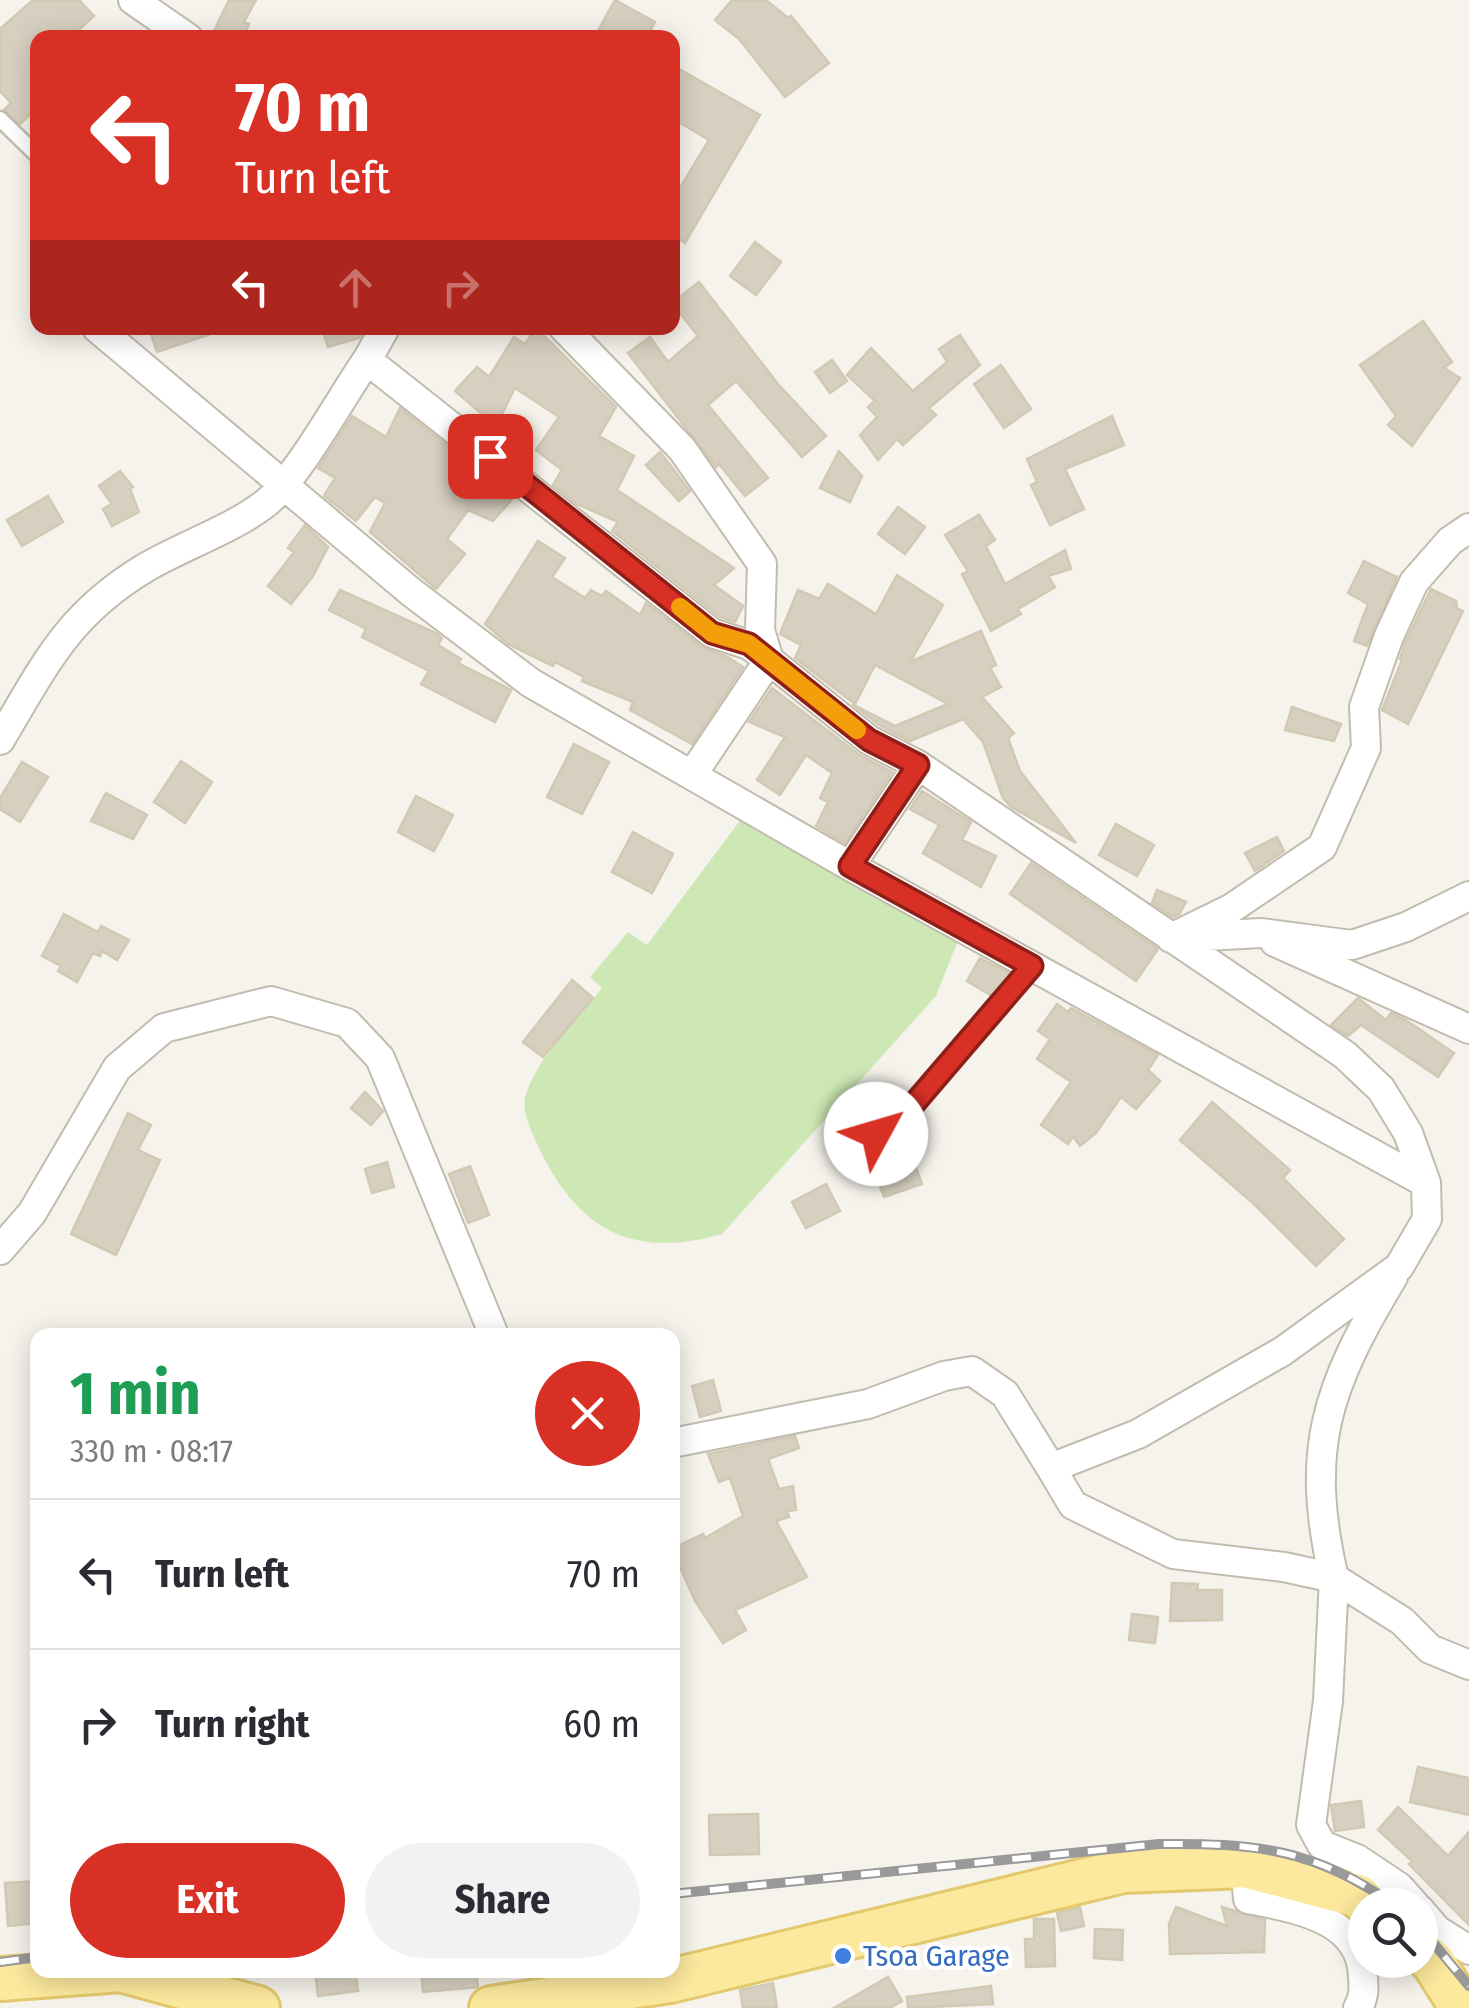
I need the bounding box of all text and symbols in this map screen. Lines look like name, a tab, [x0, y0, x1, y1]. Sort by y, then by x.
text: 70 m	[235, 66, 370, 150]
icon: left	[70, 70, 200, 200]
text: Turn left	[235, 151, 390, 205]
icon: left	[223, 260, 278, 315]
icon: ahead	[328, 260, 383, 315]
icon: right	[433, 260, 488, 315]
pin	[448, 414, 533, 499]
icon: arrive	[463, 429, 518, 484]
position arrow	[824, 1082, 928, 1186]
text: 1 min	[70, 1358, 201, 1430]
button: close	[535, 1361, 640, 1466]
text: 330 m · 08:17	[70, 1432, 233, 1470]
icon: left	[70, 1547, 125, 1602]
text: Turn left	[155, 1551, 289, 1597]
text: 70 m	[567, 1551, 640, 1597]
icon: right	[70, 1697, 125, 1752]
text: Turn right	[155, 1701, 309, 1747]
text: 60 m	[563, 1701, 640, 1747]
button: Exit	[70, 1843, 345, 1958]
button: Share	[365, 1843, 640, 1958]
map controls	[1348, 1888, 1438, 1978]
button: search	[1348, 1888, 1438, 1978]
place label: Tsoa Garage	[863, 1938, 1010, 1974]
marker: Tsoa Garage	[832, 1945, 854, 1967]

